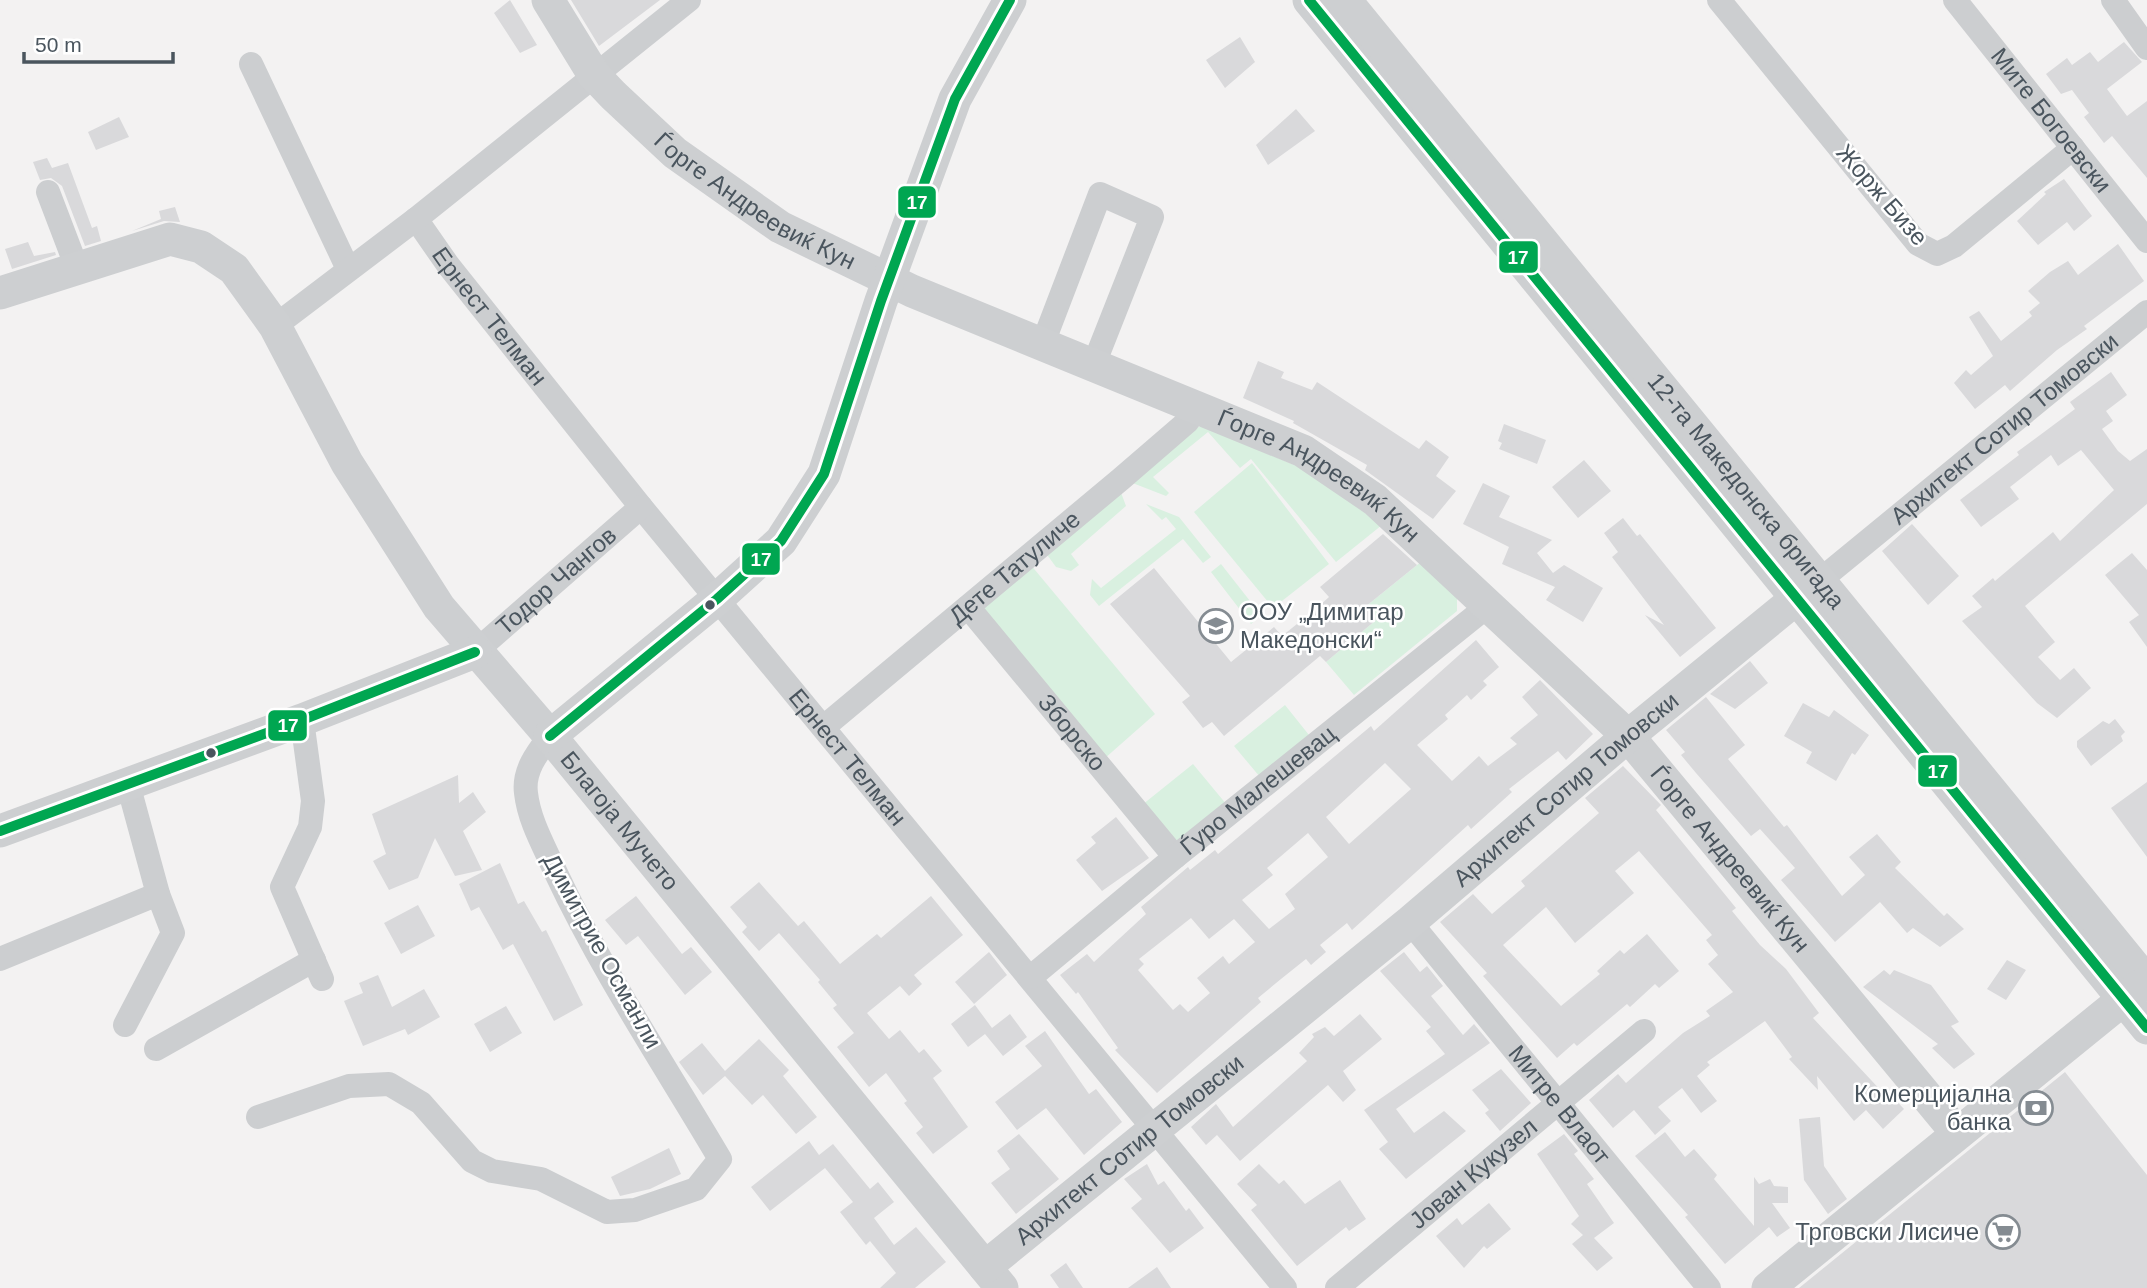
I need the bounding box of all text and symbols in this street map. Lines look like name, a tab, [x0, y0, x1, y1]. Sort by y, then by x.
scale bar	[24, 21, 173, 65]
text: 50 m	[35, 33, 82, 56]
street label: Мите Богоевски	[1986, 43, 2117, 198]
street label: Ѓорге Андреевиќ Кун	[649, 127, 860, 274]
street label: Жорж Бизе	[1831, 139, 1933, 251]
line badge: 17	[897, 185, 937, 219]
text: 17	[906, 192, 928, 213]
line badge: 17	[1498, 240, 1539, 274]
street label: Ернест Телман	[427, 242, 553, 391]
text: 17	[1507, 247, 1529, 268]
street label: Архитект Сотир Томовски	[1885, 327, 2123, 530]
street label: 12-та Македонска бригада	[1642, 368, 1851, 614]
street label: Ѓорге Андреевиќ Кун	[1214, 404, 1425, 548]
street label: Дете Татуличе	[943, 505, 1085, 630]
street label: Тодор Чангов	[491, 521, 621, 640]
line badge: 17	[741, 542, 781, 576]
text: 17	[750, 549, 772, 570]
unlabelled marker	[703, 598, 717, 612]
place label: ООУ „Димитар Македонски“	[1240, 598, 1404, 653]
school or university icon: ООУ „Димитар Македонски“	[1197, 607, 1235, 645]
street label: Ернест Телман	[784, 683, 912, 831]
street label: Архитект Сотир Томовски	[1448, 687, 1684, 892]
street label: Зборско	[1033, 689, 1112, 776]
line badge: 17	[267, 709, 308, 742]
text: 17	[277, 715, 299, 736]
street label: Ѓуро Малешевац	[1175, 719, 1341, 860]
unlabelled marker	[204, 746, 218, 760]
street label: Благоја Мучето	[555, 746, 685, 896]
line badge: 17	[1917, 754, 1958, 788]
street label: Ѓорге Андреевиќ Кун	[1645, 760, 1815, 957]
text: 17	[1927, 761, 1949, 782]
street label: Димитрие Османли	[538, 849, 667, 1053]
street label: Митре Влаот	[1503, 1040, 1616, 1169]
street label: Архитект Сотир Томовски	[1010, 1049, 1249, 1250]
place label: Комерцијална банка	[1854, 1080, 2012, 1135]
bank icon: Комерцијална банка	[2017, 1089, 2055, 1127]
street label: Јован Кукузел	[1404, 1113, 1542, 1234]
supermarket icon: Трговски Лисиче	[1984, 1213, 2022, 1251]
place label: Трговски Лисиче	[1795, 1218, 1979, 1245]

